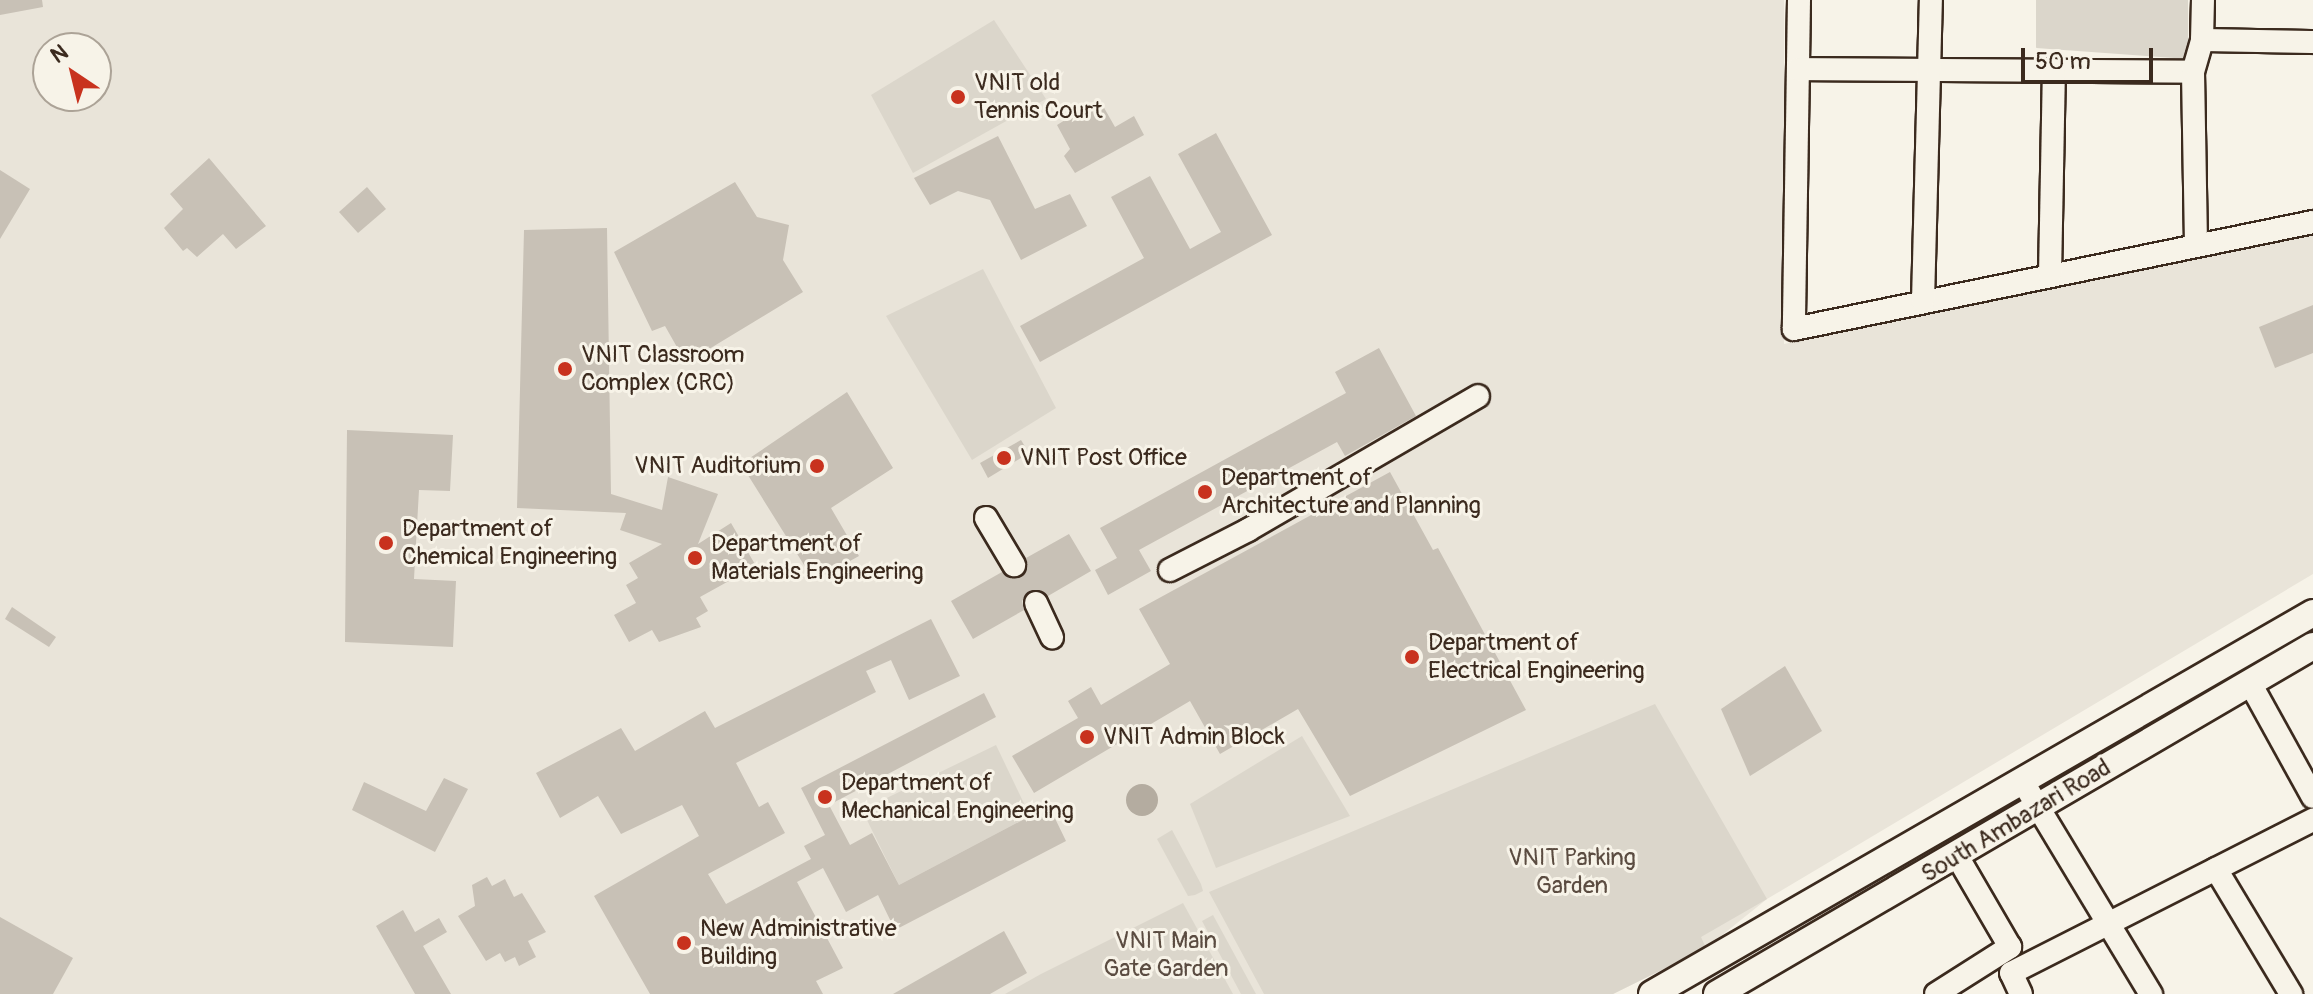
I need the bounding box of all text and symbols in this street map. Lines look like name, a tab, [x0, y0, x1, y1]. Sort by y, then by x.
north arrow	[32, 32, 112, 112]
scale bar	[2025, 32, 2157, 82]
text: N	[45, 38, 74, 70]
text: 50 m	[2035, 47, 2091, 76]
place label: VNIT old Tennis Court	[974, 69, 1103, 125]
marker: VNIT old Tennis Court	[949, 88, 967, 106]
place label: VNIT Classroom Complex (CRC)	[581, 341, 744, 397]
marker: VNIT Classroom Complex (CRC)	[556, 360, 574, 378]
place label: VNIT Post Office	[1020, 444, 1187, 472]
marker: VNIT Post Office	[995, 449, 1013, 467]
place label: VNIT Auditorium	[634, 452, 801, 480]
marker: VNIT Auditorium	[808, 457, 826, 475]
place label: Department of Architecture and Planning	[1221, 464, 1481, 520]
marker: Department of Architecture and Planning	[1196, 483, 1214, 501]
place label: Department of Chemical Engineering	[402, 515, 617, 571]
place label: Department of Materials Engineering	[711, 530, 924, 586]
marker: Department of Chemical Engineering	[377, 534, 395, 552]
marker: Department of Materials Engineering	[686, 549, 704, 567]
place label: Department of Electrical Engineering	[1428, 629, 1645, 685]
marker: Department of Electrical Engineering	[1403, 648, 1421, 666]
place label: VNIT Admin Block	[1103, 723, 1285, 751]
marker: VNIT Admin Block	[1078, 728, 1096, 746]
street label: South Ambazari Road	[1916, 753, 2116, 889]
place label: Department of Mechanical Engineering	[841, 769, 1074, 825]
marker: Department of Mechanical Engineering	[816, 788, 834, 806]
park label: VNIT Parking Garden	[1508, 844, 1636, 900]
place label: New Administrative Building	[700, 915, 897, 971]
park label: VNIT Main Gate Garden	[1103, 927, 1229, 983]
marker: New Administrative Building	[675, 934, 693, 952]

